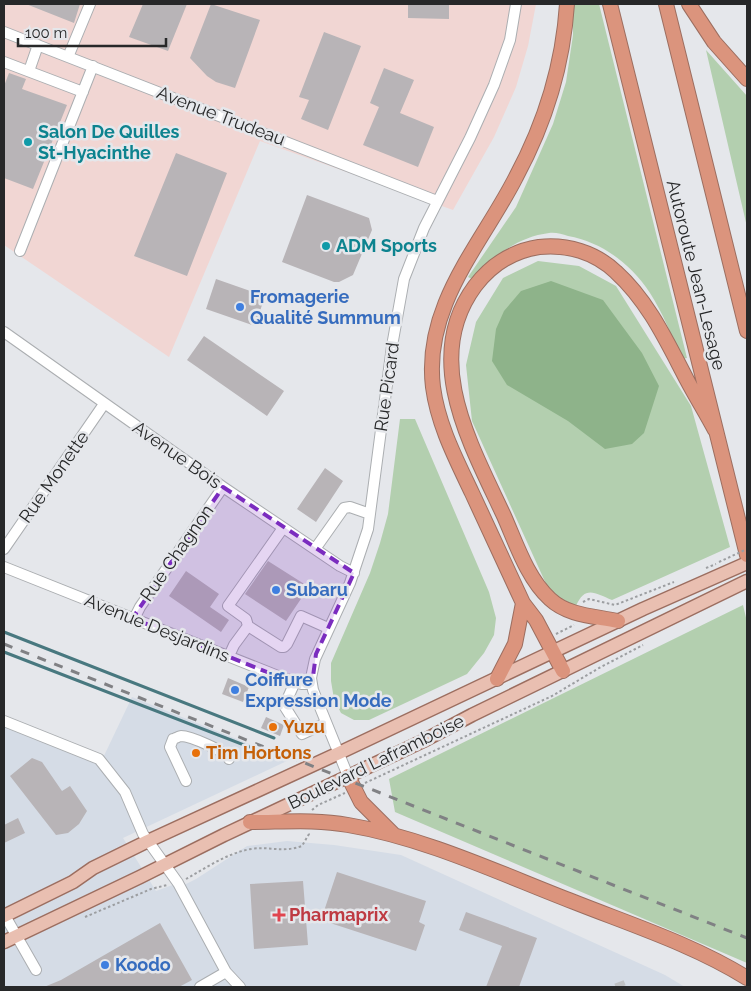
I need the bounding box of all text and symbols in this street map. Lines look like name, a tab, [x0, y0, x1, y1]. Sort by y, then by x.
scale bar	[18, 15, 165, 47]
text: 100 m	[25, 24, 67, 42]
street label: Avenue Trudeau	[154, 81, 288, 150]
place label: Salon De Quilles St-Hyacinthe	[38, 121, 180, 163]
marker: Salon De Quilles St-Hyacinthe	[22, 136, 34, 148]
street label: Autoroute Jean-Lesage	[663, 178, 730, 373]
place label: ADM Sports	[336, 235, 437, 256]
marker: ADM Sports	[320, 240, 332, 252]
place label: Fromagerie Qualité Summum	[250, 286, 401, 328]
marker: Fromagerie Qualité Summum	[234, 301, 246, 313]
street label: Rue Picard	[370, 341, 403, 433]
street label: Avenue Bois	[129, 416, 226, 493]
street label: Rue Monette	[14, 426, 93, 527]
street label: Rue Chagnon	[136, 500, 218, 605]
place label: Subaru	[286, 579, 348, 600]
marker: Subaru	[270, 584, 282, 596]
street label: Avenue Desjardins	[82, 589, 233, 666]
place label: Coiffure Expression Mode	[245, 669, 392, 711]
marker: Coiffure Expression Mode	[229, 684, 241, 696]
street label: Boulevard Laframboise	[284, 710, 468, 813]
place label: Yuzu	[283, 716, 325, 737]
marker: Yuzu	[267, 721, 279, 733]
place label: Tim Hortons	[206, 742, 312, 763]
marker: Tim Hortons	[190, 747, 202, 759]
place label: Pharmaprix	[289, 904, 388, 925]
marker: Pharmaprix	[273, 909, 285, 921]
place label: Koodo	[115, 954, 171, 975]
marker: Koodo	[99, 959, 111, 971]

